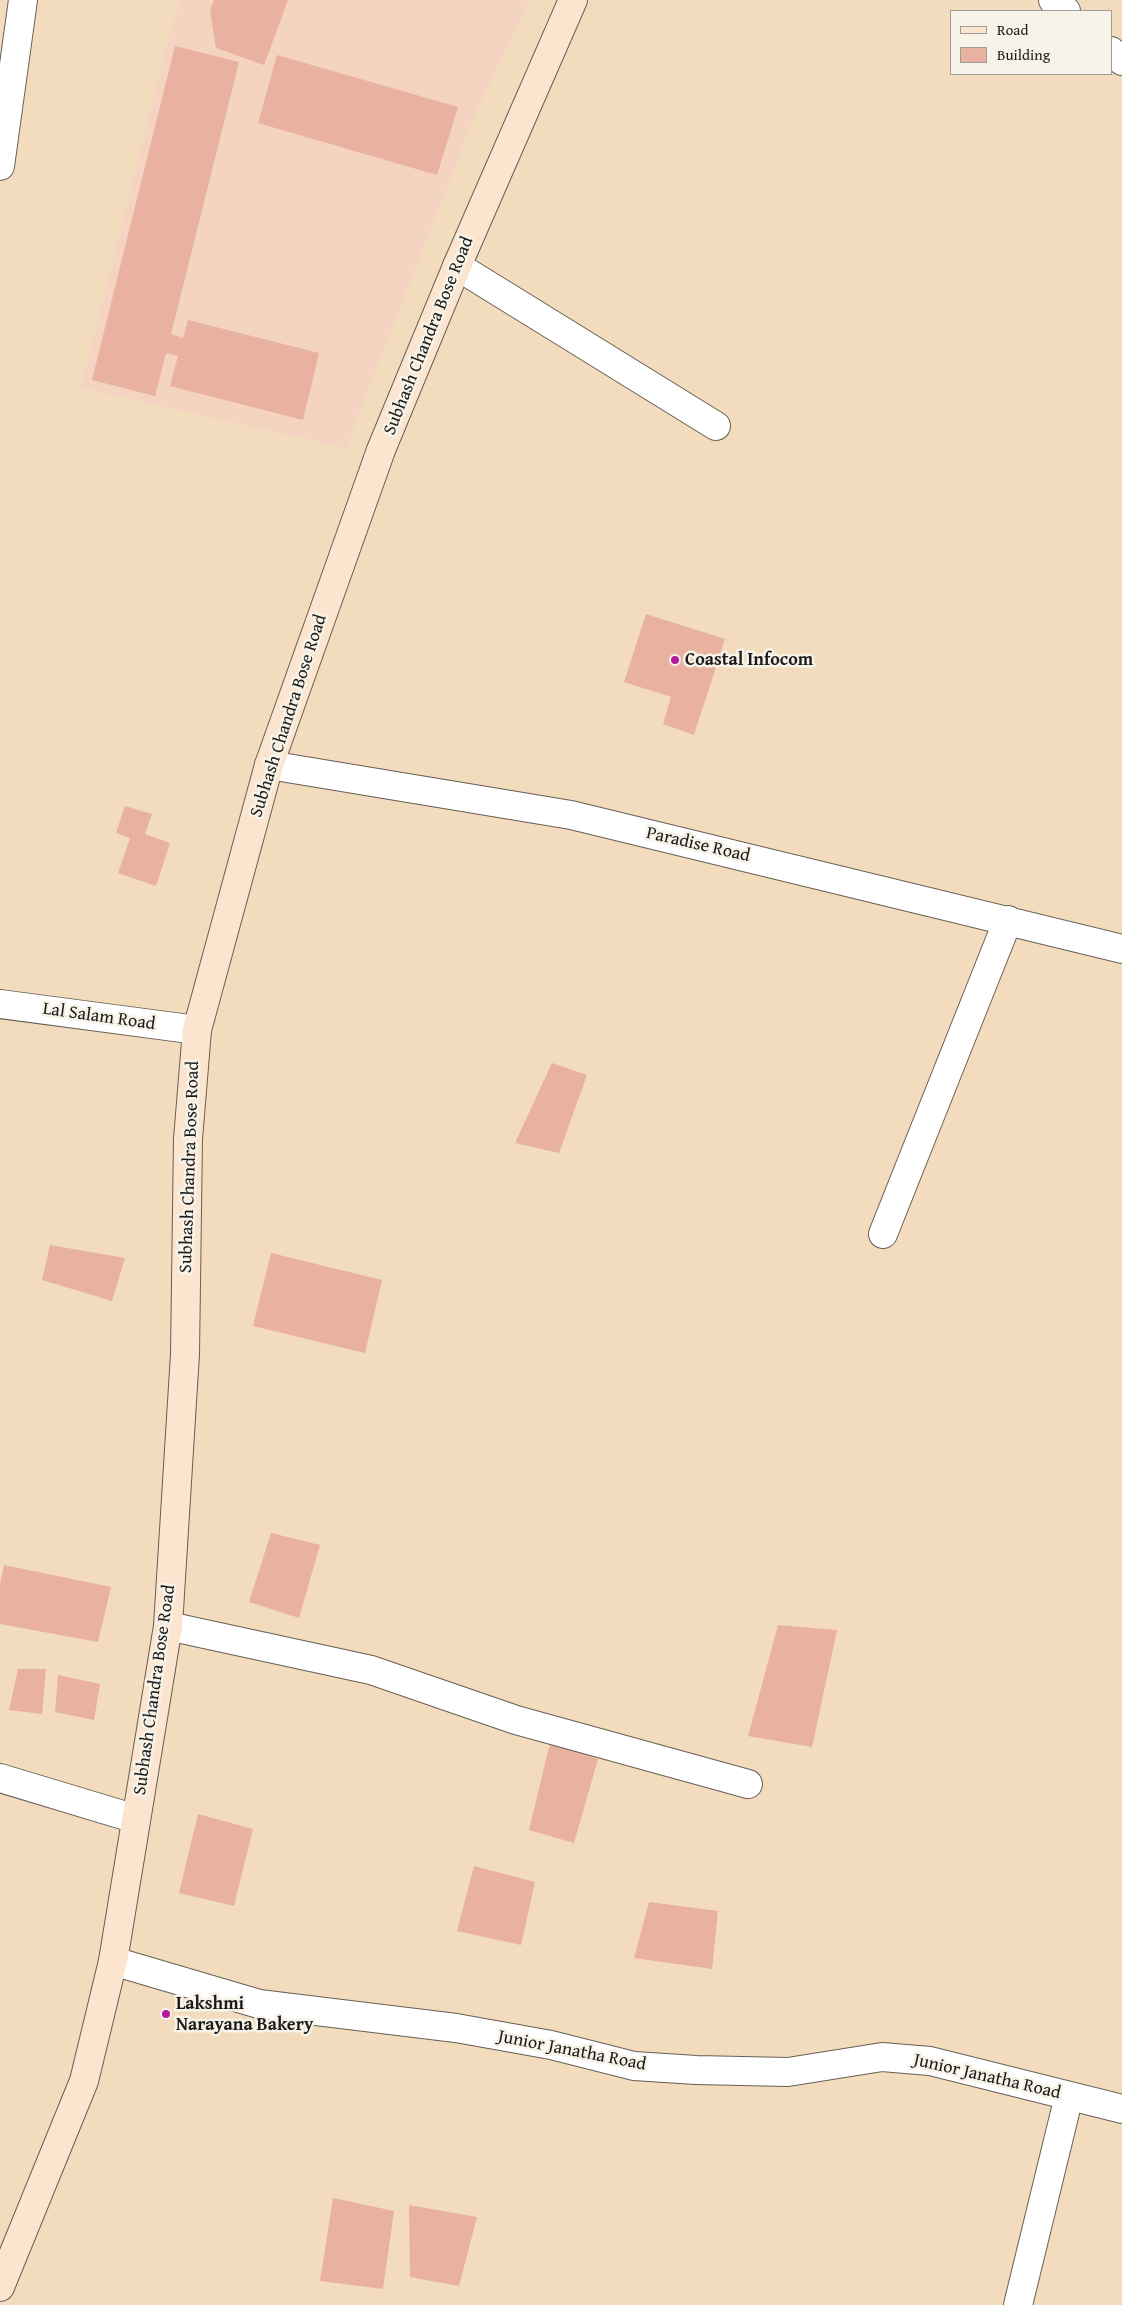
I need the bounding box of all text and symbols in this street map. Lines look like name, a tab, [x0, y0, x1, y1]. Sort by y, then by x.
legend	[950, 10, 1112, 75]
text: Road	[997, 19, 1028, 40]
text: Building	[997, 44, 1050, 65]
street label: Subhash Chandra Bose Road	[379, 234, 479, 438]
street label: Subhash Chandra Bose Road	[246, 612, 332, 820]
place label: Coastal Infocom	[685, 649, 813, 671]
marker: Coastal Infocom	[669, 654, 681, 666]
street label: Paradise Road	[644, 823, 752, 867]
street label: Lal Salam Road	[41, 998, 157, 1036]
street label: Subhash Chandra Bose Road	[176, 1061, 204, 1273]
street label: Subhash Chandra Bose Road	[130, 1583, 180, 1797]
place label: Lakshmi Narayana Bakery	[176, 1993, 313, 2036]
marker: Lakshmi Narayana Bakery	[160, 2008, 172, 2020]
street label: Junior Janatha Road	[496, 2026, 648, 2076]
street label: Junior Janatha Road	[911, 2050, 1063, 2104]

